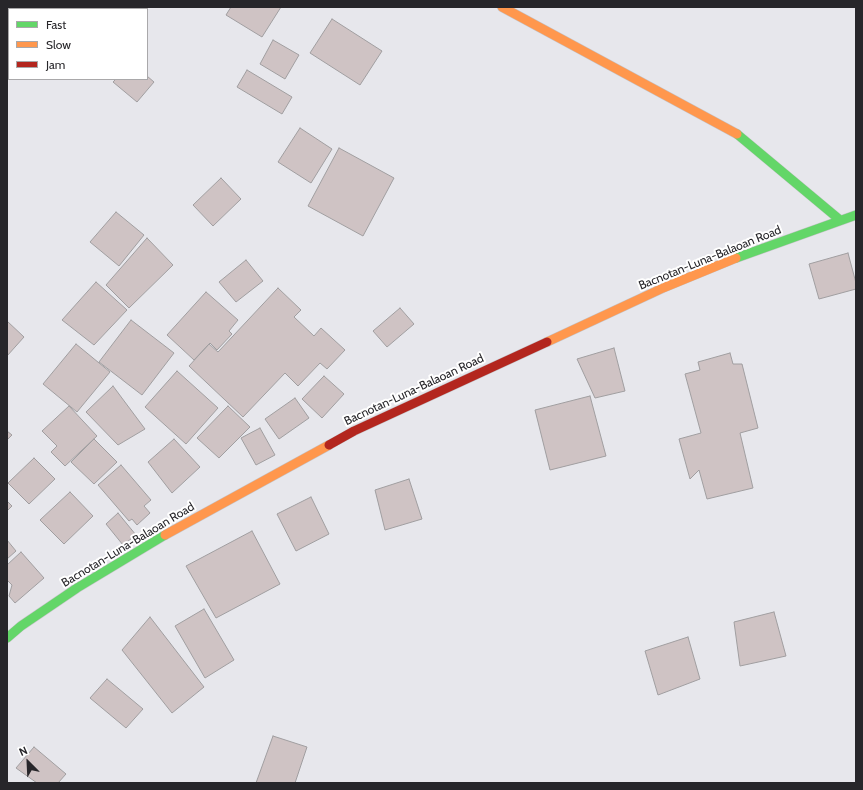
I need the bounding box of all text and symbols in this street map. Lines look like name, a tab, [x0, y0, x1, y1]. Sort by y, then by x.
legend	[8, 8, 148, 80]
text: Fast	[46, 17, 66, 32]
text: Slow	[46, 37, 71, 52]
text: Jam	[46, 57, 65, 72]
street label: Bacnotan-Luna-Balaoan Road	[637, 223, 783, 293]
street label: Bacnotan-Luna-Balaoan Road	[342, 351, 486, 429]
street label: Bacnotan-Luna-Balaoan Road	[59, 500, 197, 590]
north arrow	[8, 742, 48, 782]
text: N	[17, 743, 30, 759]

